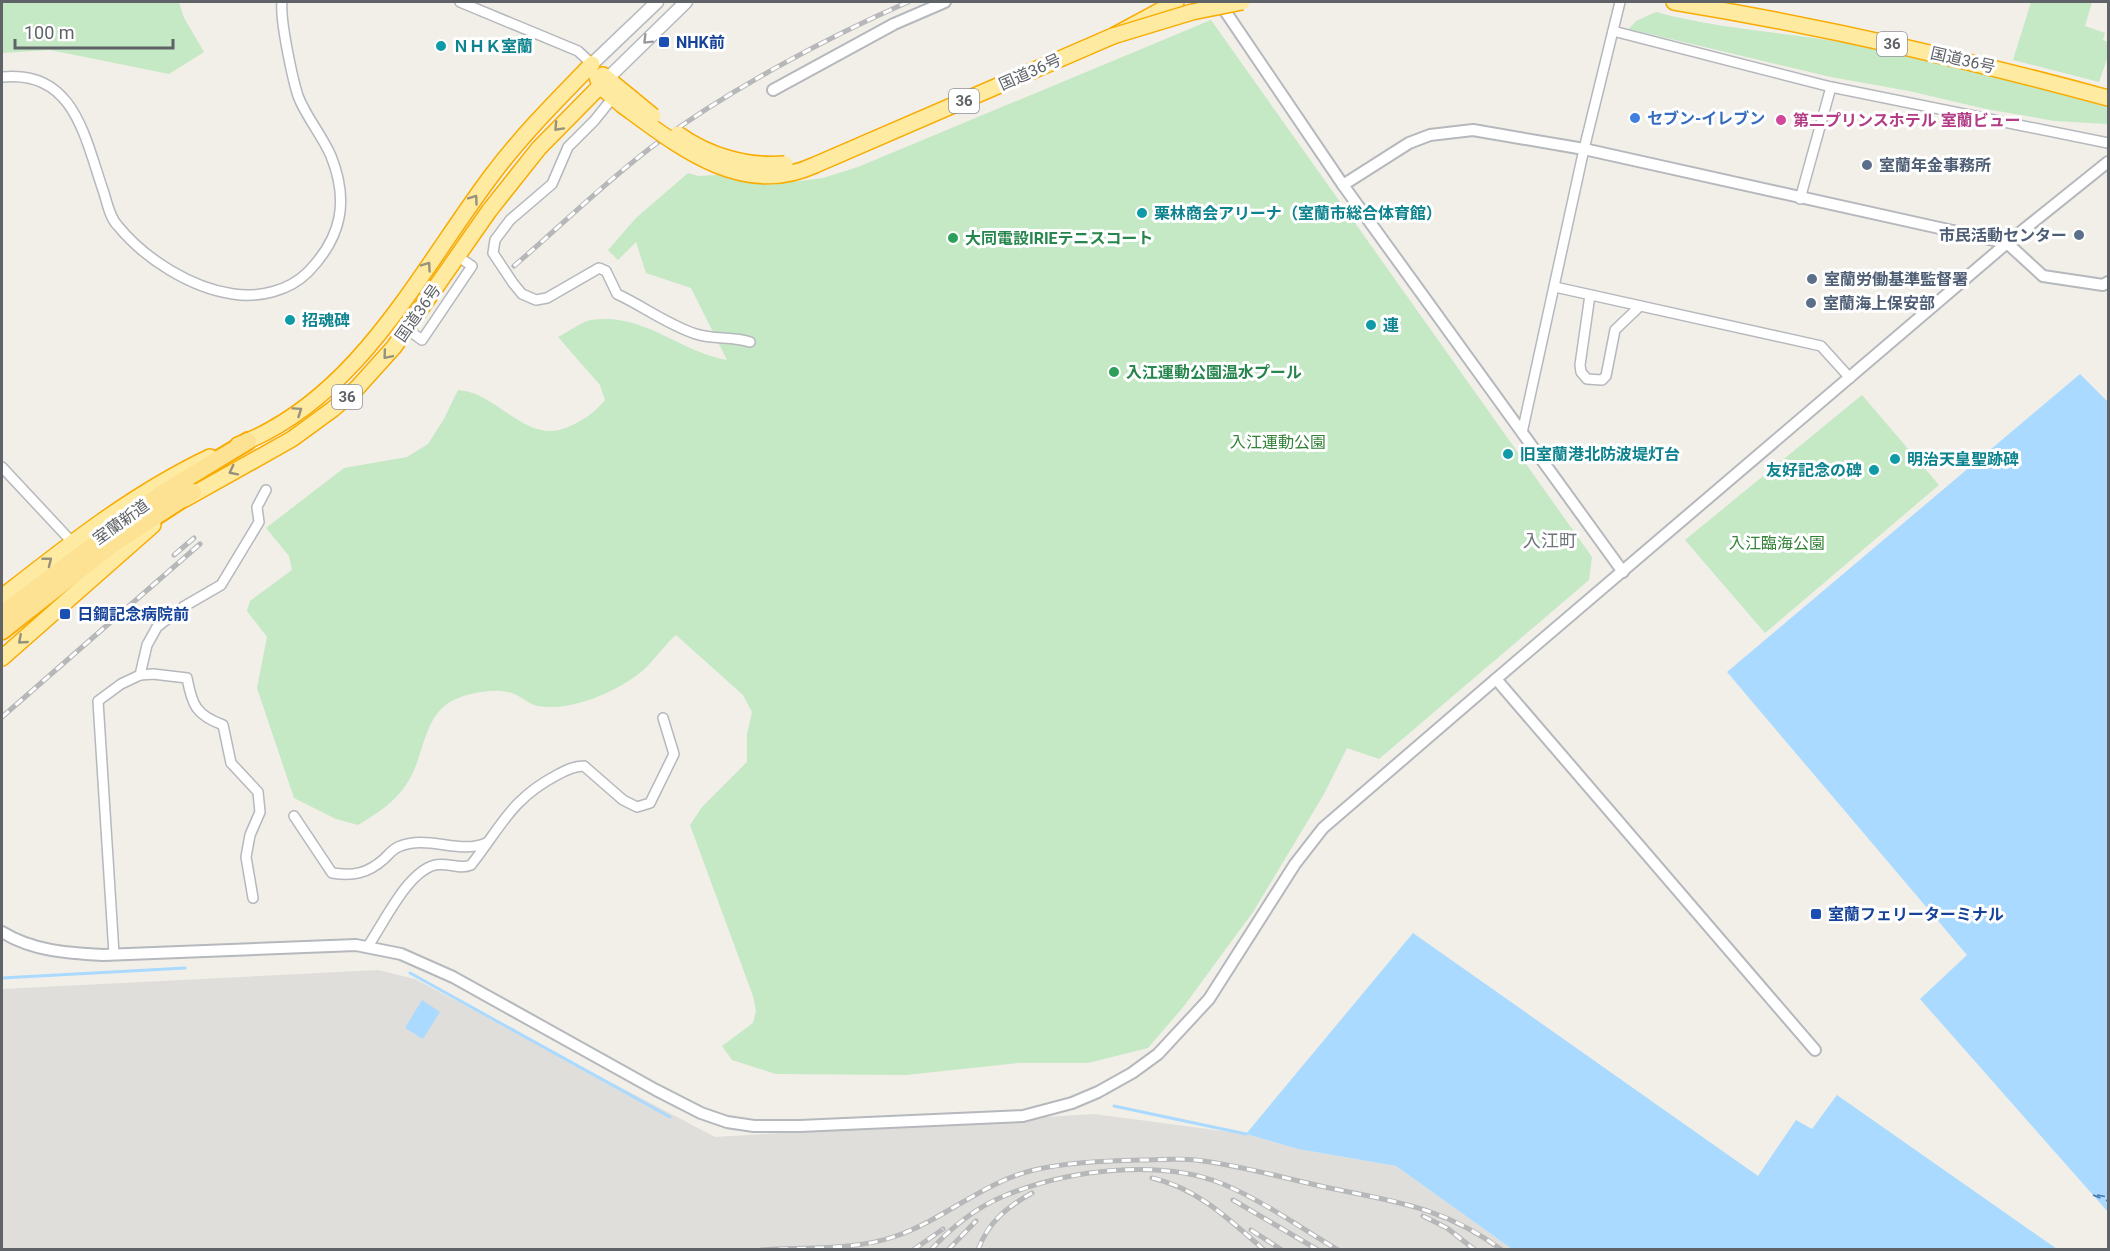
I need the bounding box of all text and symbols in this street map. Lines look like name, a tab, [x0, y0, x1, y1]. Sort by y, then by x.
scale bar	[15, 12, 172, 50]
text: 100 m	[24, 22, 75, 43]
road number: 36	[1877, 32, 1907, 56]
one-way arrow	[643, 33, 654, 44]
place label: NHK前	[676, 33, 725, 52]
marker: NHK前	[657, 35, 671, 49]
place label: ＮＨＫ室蘭	[453, 37, 533, 56]
marker: ＮＨＫ室蘭	[434, 39, 448, 53]
street label: 国道36号	[1929, 43, 1997, 77]
street label: 国道36号	[996, 50, 1064, 94]
road number: 36	[949, 89, 979, 113]
place label: セブン-イレブン	[1647, 109, 1765, 128]
marker: セブン-イレブン	[1628, 111, 1642, 125]
place label: 第二プリンスホテル 室蘭ビュー	[1793, 111, 2021, 130]
marker: 第二プリンスホテル 室蘭ビュー	[1774, 113, 1788, 127]
one-way arrow	[555, 120, 566, 131]
place label: 室蘭年金事務所	[1879, 156, 1991, 175]
marker: 室蘭年金事務所	[1860, 158, 1874, 172]
one-way arrow	[467, 195, 478, 206]
place label: 栗林商会アリーナ（室蘭市総合体育館）	[1154, 204, 1442, 223]
marker: 栗林商会アリーナ（室蘭市総合体育館）	[1135, 206, 1149, 220]
place label: 市民活動センター	[1939, 226, 2067, 245]
marker: 市民活動センター	[2072, 228, 2086, 242]
place label: 大同電設IRIEテニスコート	[965, 229, 1154, 248]
marker: 大同電設IRIEテニスコート	[946, 231, 960, 245]
one-way arrow	[419, 262, 431, 272]
place label: 室蘭労働基準監督署	[1824, 270, 1968, 289]
marker: 室蘭労働基準監督署	[1805, 272, 1819, 286]
street label: 国道36号	[391, 281, 445, 345]
place label: 室蘭海上保安部	[1823, 294, 1935, 313]
marker: 室蘭海上保安部	[1804, 296, 1818, 310]
place label: 招魂碑	[302, 311, 350, 330]
marker: 招魂碑	[283, 313, 297, 327]
place label: 連	[1383, 316, 1399, 335]
marker: 連	[1364, 318, 1378, 332]
one-way arrow	[384, 348, 395, 359]
place label: 入江運動公園温水プール	[1126, 363, 1302, 382]
marker: 入江運動公園温水プール	[1107, 365, 1121, 379]
road number: 36	[332, 385, 362, 409]
one-way arrow	[292, 407, 303, 418]
park label: 入江運動公園	[1230, 433, 1326, 452]
place label: 旧室蘭港北防波堤灯台	[1520, 445, 1680, 464]
marker: 旧室蘭港北防波堤灯台	[1501, 447, 1515, 461]
place label: 明治天皇聖跡碑	[1907, 450, 2019, 469]
marker: 明治天皇聖跡碑	[1888, 452, 1902, 466]
place label: 友好記念の碑	[1766, 461, 1862, 480]
marker: 友好記念の碑	[1867, 463, 1881, 477]
one-way arrow	[229, 464, 239, 475]
street label: 室蘭新道	[90, 496, 152, 548]
district label: 入江町	[1523, 530, 1577, 551]
park label: 入江臨海公園	[1729, 534, 1825, 553]
one-way arrow	[41, 557, 52, 568]
place label: 日鋼記念病院前	[77, 605, 189, 624]
marker: 日鋼記念病院前	[58, 607, 72, 621]
one-way arrow	[18, 633, 29, 644]
place label: 室蘭フェリーターミナル	[1828, 905, 2004, 924]
marker: 室蘭フェリーターミナル	[1809, 907, 1823, 921]

